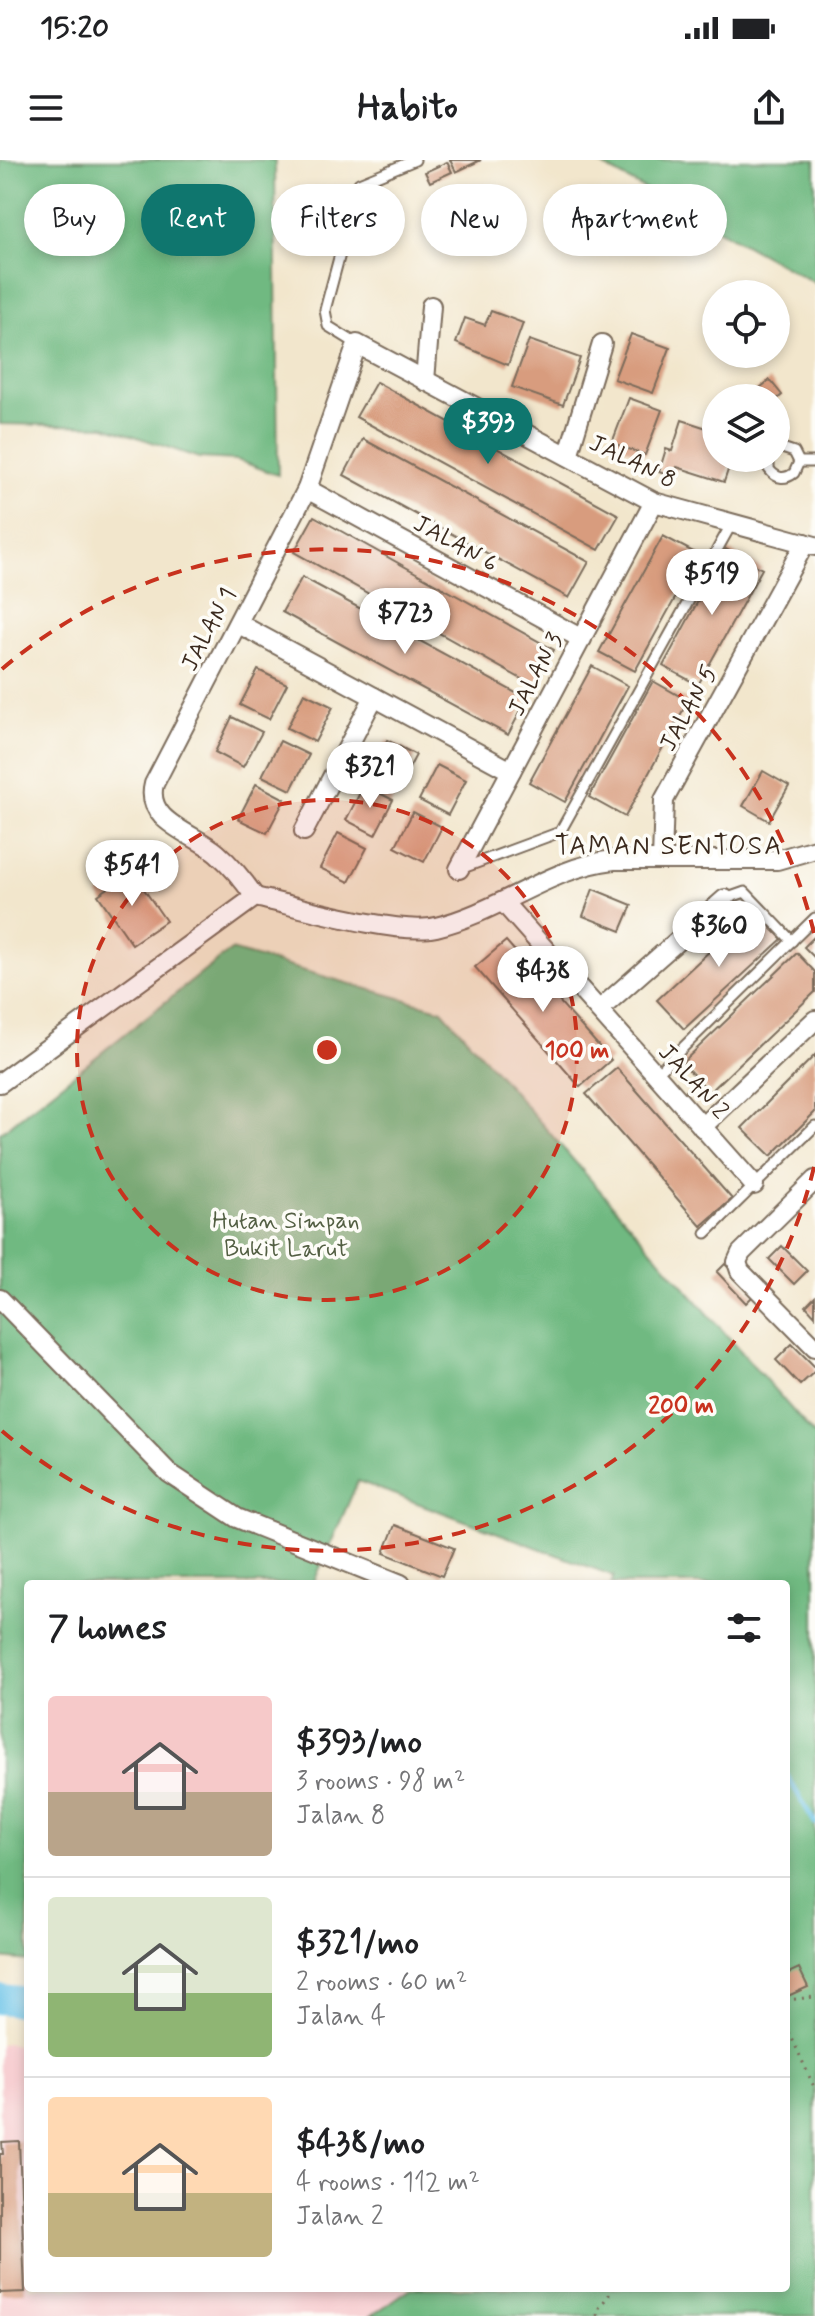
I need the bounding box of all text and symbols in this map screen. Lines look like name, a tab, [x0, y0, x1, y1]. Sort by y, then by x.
text: 15:20	[40, 9, 109, 48]
text: Habito	[357, 85, 458, 132]
icon: menu	[24, 86, 68, 130]
icon: share	[747, 86, 791, 130]
chip: Buy	[24, 184, 125, 256]
chip: Rent	[141, 184, 255, 256]
chip: Filters	[271, 184, 405, 256]
chip: New	[421, 184, 527, 256]
chip: Apartment	[543, 184, 727, 256]
map controls	[702, 280, 790, 472]
button: locate	[702, 280, 790, 368]
button: layers	[702, 384, 790, 472]
pin: $393	[441, 398, 535, 466]
text: $393	[461, 407, 515, 441]
street label: JALAN 8	[584, 428, 681, 497]
street label: JALAN 6	[408, 509, 503, 580]
pin: $519	[665, 549, 759, 617]
text: $519	[684, 558, 740, 592]
street label: JALAN 1	[175, 583, 244, 677]
pin: $723	[358, 588, 452, 656]
text: $723	[377, 597, 433, 631]
street label: JALAN 3	[501, 628, 571, 722]
street label: JALAN 5	[653, 660, 726, 757]
pin: $321	[323, 742, 417, 810]
text: $321	[345, 751, 395, 785]
district label: TAMAN SENTOSA	[555, 830, 783, 864]
pin: $541	[85, 840, 179, 908]
text: $541	[104, 849, 160, 883]
pin: $360	[672, 901, 766, 969]
text: $360	[690, 910, 748, 944]
pin: $438	[496, 946, 590, 1014]
text: $438	[515, 955, 571, 989]
centre of rings	[313, 1036, 341, 1064]
text: 100 m	[545, 1036, 609, 1067]
street label: JALAN 2	[651, 1038, 735, 1126]
park label: Hutan Simpan Bukit Larut	[212, 1206, 360, 1265]
text: 200 m	[648, 1391, 714, 1422]
text: 7 homes	[48, 1606, 167, 1651]
icon: filters	[722, 1606, 766, 1650]
text: $393/mo	[296, 1720, 422, 1765]
icon: home	[112, 1728, 208, 1824]
text: 3 rooms · 98 m²	[296, 1765, 465, 1799]
text: Jalan 8	[296, 1799, 385, 1833]
text: $321/mo	[296, 1921, 419, 1966]
icon: home	[112, 1929, 208, 2025]
text: 2 rooms · 60 m²	[296, 1966, 467, 2000]
text: Jalan 4	[296, 2000, 386, 2034]
text: $438/mo	[296, 2121, 425, 2166]
icon: home	[112, 2129, 208, 2225]
text: 4 rooms · 112 m²	[296, 2166, 480, 2200]
text: Jalan 2	[296, 2200, 384, 2234]

